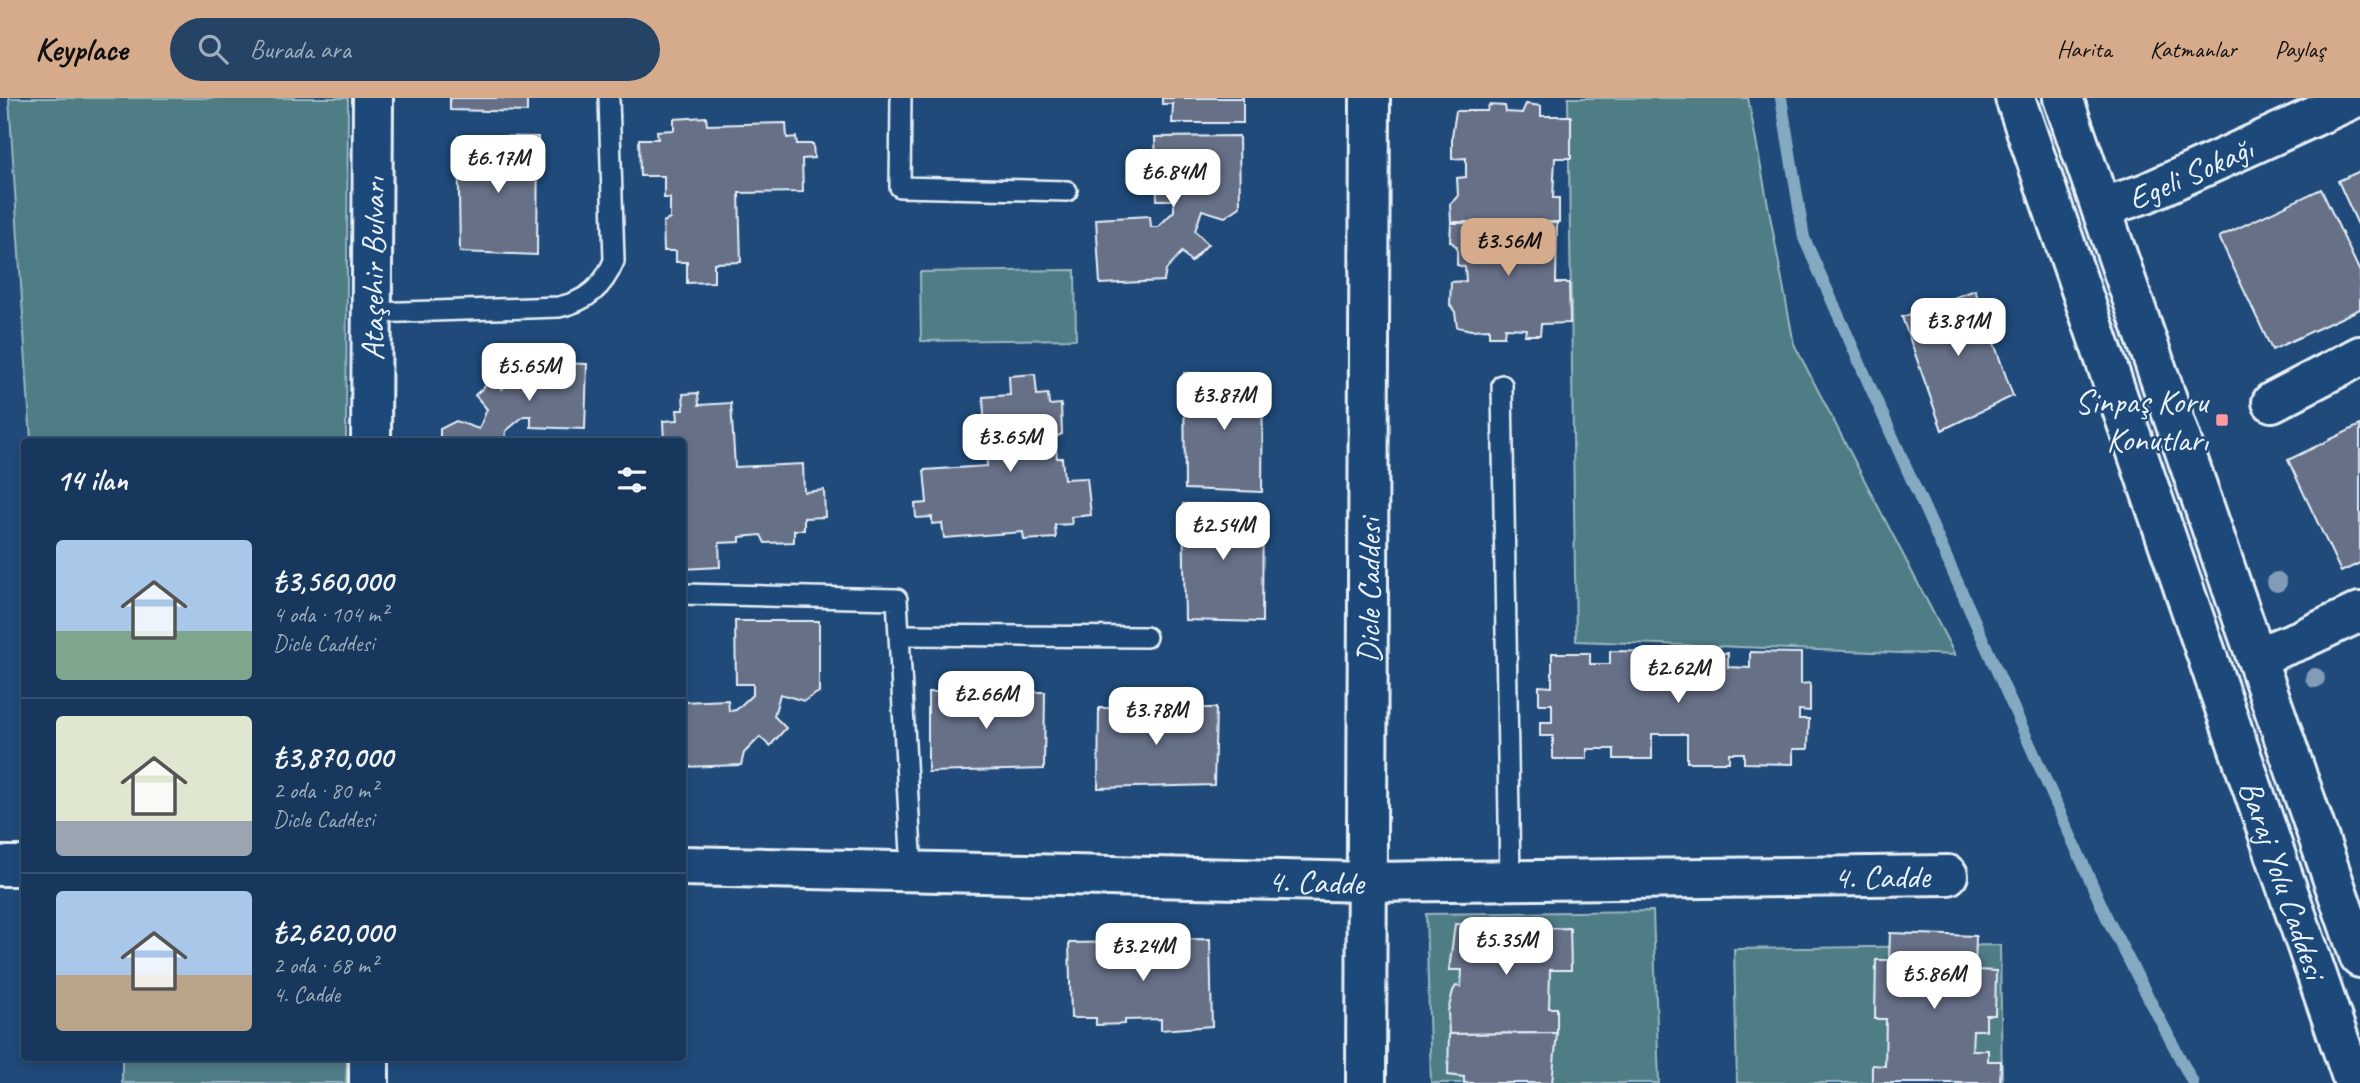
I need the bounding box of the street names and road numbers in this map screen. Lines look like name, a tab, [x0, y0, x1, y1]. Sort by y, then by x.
street label: Egeli Sokağı	[2123, 127, 2261, 219]
street label: Ataşehir Bulvarı	[351, 175, 395, 361]
street label: Dicle Caddesi	[1348, 514, 1390, 664]
street label: Baraj Yolu Caddesi	[2229, 775, 2338, 988]
street label: 4. Cadde	[1833, 855, 1932, 898]
street label: 4. Cadde	[1267, 860, 1367, 904]

